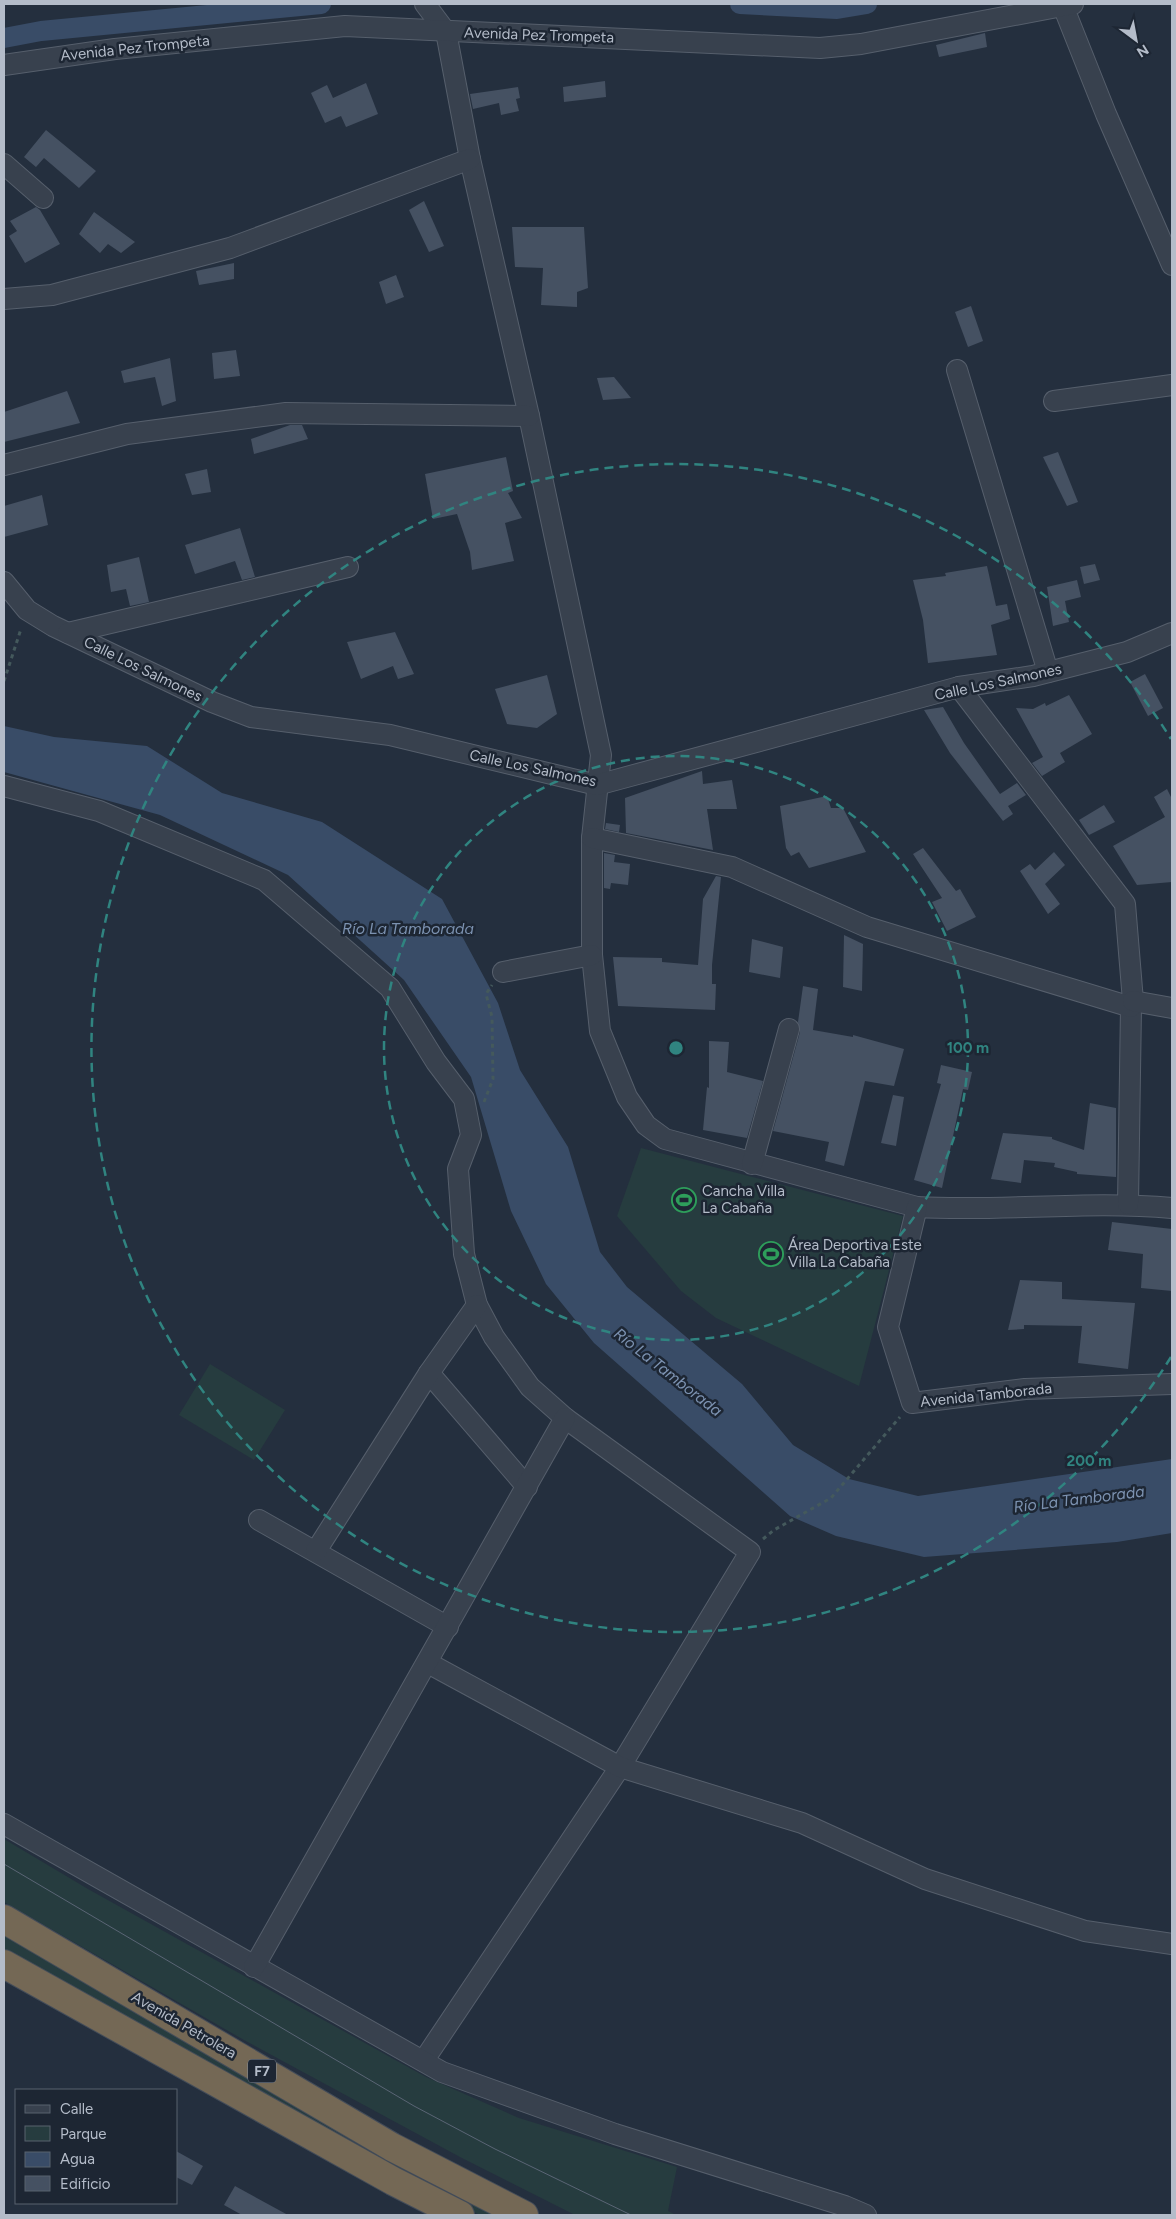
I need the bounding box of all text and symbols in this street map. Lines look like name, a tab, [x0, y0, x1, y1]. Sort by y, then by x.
north arrow	[1111, 15, 1161, 65]
street label: Avenida Pez Trompeta	[464, 23, 614, 47]
street label: Avenida Pez Trompeta	[59, 31, 211, 65]
text: N	[1134, 41, 1152, 61]
street label: Calle Los Salmones	[81, 633, 205, 705]
street label: Calle Los Salmones	[933, 660, 1063, 704]
street label: Calle Los Salmones	[468, 746, 598, 790]
water label: Río La Tamborada	[342, 919, 474, 938]
centre of rings	[667, 1039, 685, 1057]
text: 100 m	[947, 1039, 989, 1057]
place label: Cancha Villa La Cabaña	[702, 1182, 785, 1217]
sports icon: Cancha Villa La Cabaña	[671, 1187, 697, 1213]
place label: Área Deportiva Este Villa La Cabaña	[788, 1236, 922, 1271]
sports icon: Área Deportiva Este Villa La Cabaña	[758, 1241, 784, 1267]
water label: Río La Tamborada	[610, 1324, 726, 1420]
street label: Avenida Tamborada	[919, 1379, 1053, 1411]
text: 200 m	[1067, 1452, 1111, 1470]
water label: Río La Tamborada	[1012, 1482, 1146, 1516]
street label: Avenida Petrolera	[128, 1988, 240, 2062]
road number: F7	[248, 2060, 276, 2082]
legend	[15, 2089, 178, 2204]
text: Calle	[60, 2100, 93, 2118]
text: Parque	[60, 2125, 107, 2143]
text: Agua	[60, 2150, 95, 2168]
text: Edificio	[60, 2175, 111, 2193]

